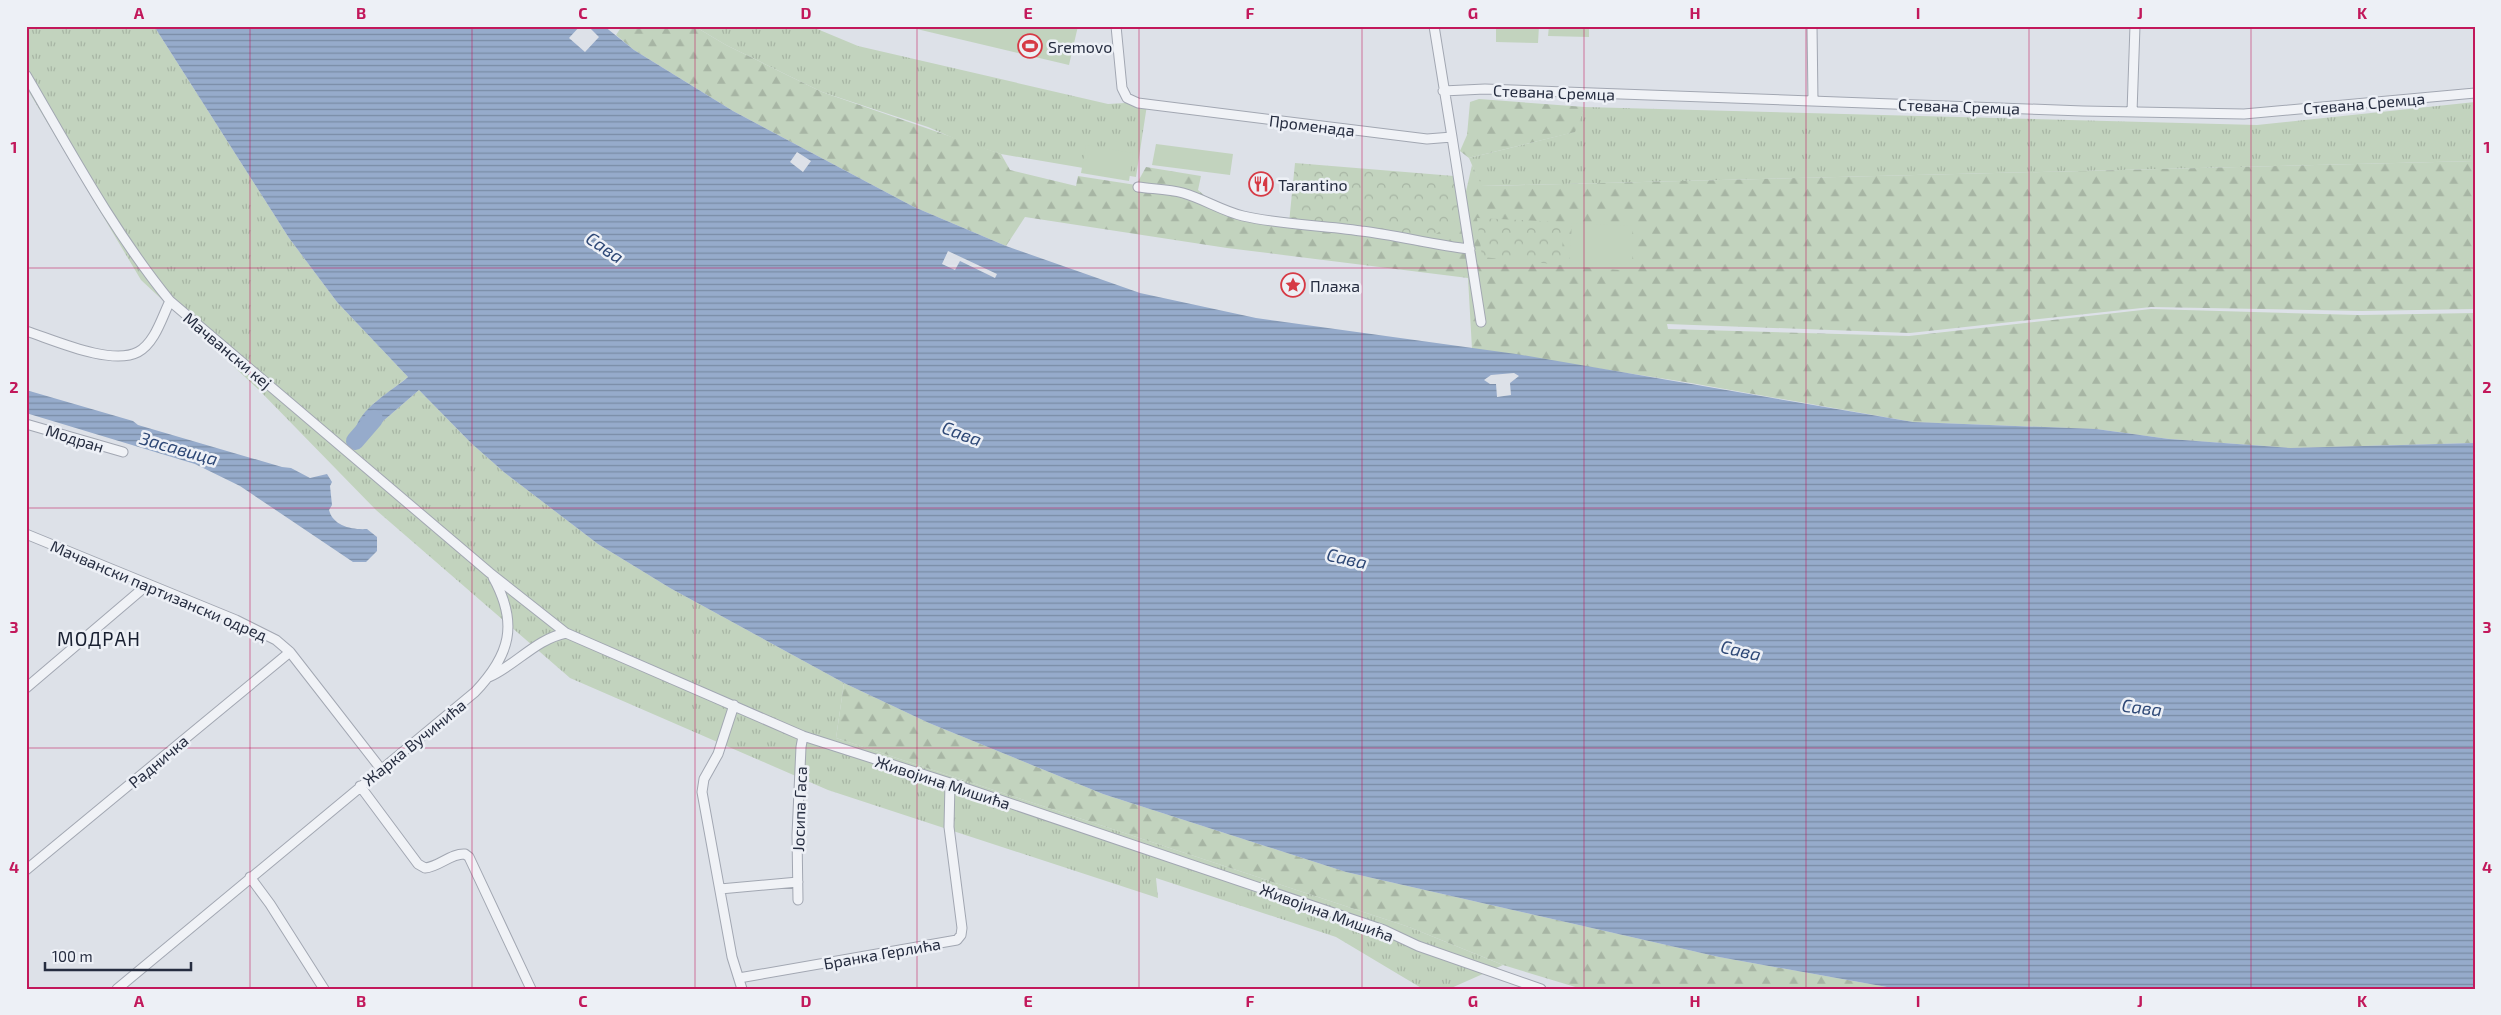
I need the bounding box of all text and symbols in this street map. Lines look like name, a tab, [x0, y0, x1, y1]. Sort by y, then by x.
text: A	[134, 3, 145, 22]
text: B	[356, 3, 366, 22]
text: C	[578, 3, 588, 22]
text: D	[801, 3, 812, 22]
text: E	[1023, 3, 1033, 22]
text: F	[1246, 3, 1255, 22]
text: G	[1468, 3, 1478, 22]
text: H	[1689, 3, 1701, 22]
text: I	[1916, 3, 1920, 22]
text: J	[2137, 3, 2143, 22]
text: K	[2357, 3, 2368, 22]
sports icon: Sremovo	[1017, 33, 1043, 59]
place label: Sremovo	[1048, 37, 1112, 56]
street label: Стевана Сремца	[1493, 80, 1615, 104]
street label: Стевана Сремца	[2302, 88, 2426, 118]
street label: Стевана Сремца	[1898, 94, 2020, 118]
street label: Променада	[1268, 110, 1356, 140]
text: 1	[11, 137, 17, 156]
text: 1	[2484, 137, 2490, 156]
restaurant icon: Tarantino	[1248, 171, 1274, 197]
place label: Tarantino	[1278, 175, 1348, 194]
water label: Сава	[582, 226, 628, 268]
place icon: Плажа	[1280, 272, 1306, 298]
place label: Плажа	[1310, 276, 1360, 295]
street label: Мачвански кеј	[180, 308, 276, 393]
text: 2	[9, 377, 19, 396]
text: 2	[2482, 377, 2492, 396]
water label: Сава	[939, 416, 985, 450]
street label: Модран	[44, 420, 106, 456]
water label: Засавица	[136, 426, 221, 470]
street label: Мачвански партизански одред	[48, 536, 270, 644]
water label: Сава	[1325, 543, 1369, 573]
text: 3	[9, 617, 19, 636]
text: 3	[2482, 617, 2492, 636]
district label: МОДРАН	[57, 627, 141, 650]
water label: Сава	[1719, 635, 1763, 665]
water label: Сава	[2120, 694, 2164, 720]
street label: Жарка Вучинића	[359, 695, 470, 790]
street label: Радничка	[124, 730, 192, 792]
street label: Живојина Мишића	[873, 751, 1013, 814]
street label: Јосипа Гаса	[788, 766, 810, 852]
text: 4	[9, 857, 19, 876]
text: 4	[2482, 857, 2492, 876]
street label: Живојина Мишића	[1257, 879, 1396, 946]
street label: Бранка Герлића	[822, 933, 942, 973]
scale bar	[45, 940, 191, 972]
text: 100 m	[52, 947, 93, 965]
text: A	[134, 991, 145, 1010]
text: B	[356, 991, 366, 1010]
text: C	[578, 991, 588, 1010]
text: D	[801, 991, 812, 1010]
text: E	[1023, 991, 1033, 1010]
text: F	[1246, 991, 1255, 1010]
text: G	[1468, 991, 1478, 1010]
text: H	[1689, 991, 1701, 1010]
text: I	[1916, 991, 1920, 1010]
text: J	[2137, 991, 2143, 1010]
text: K	[2357, 991, 2368, 1010]

